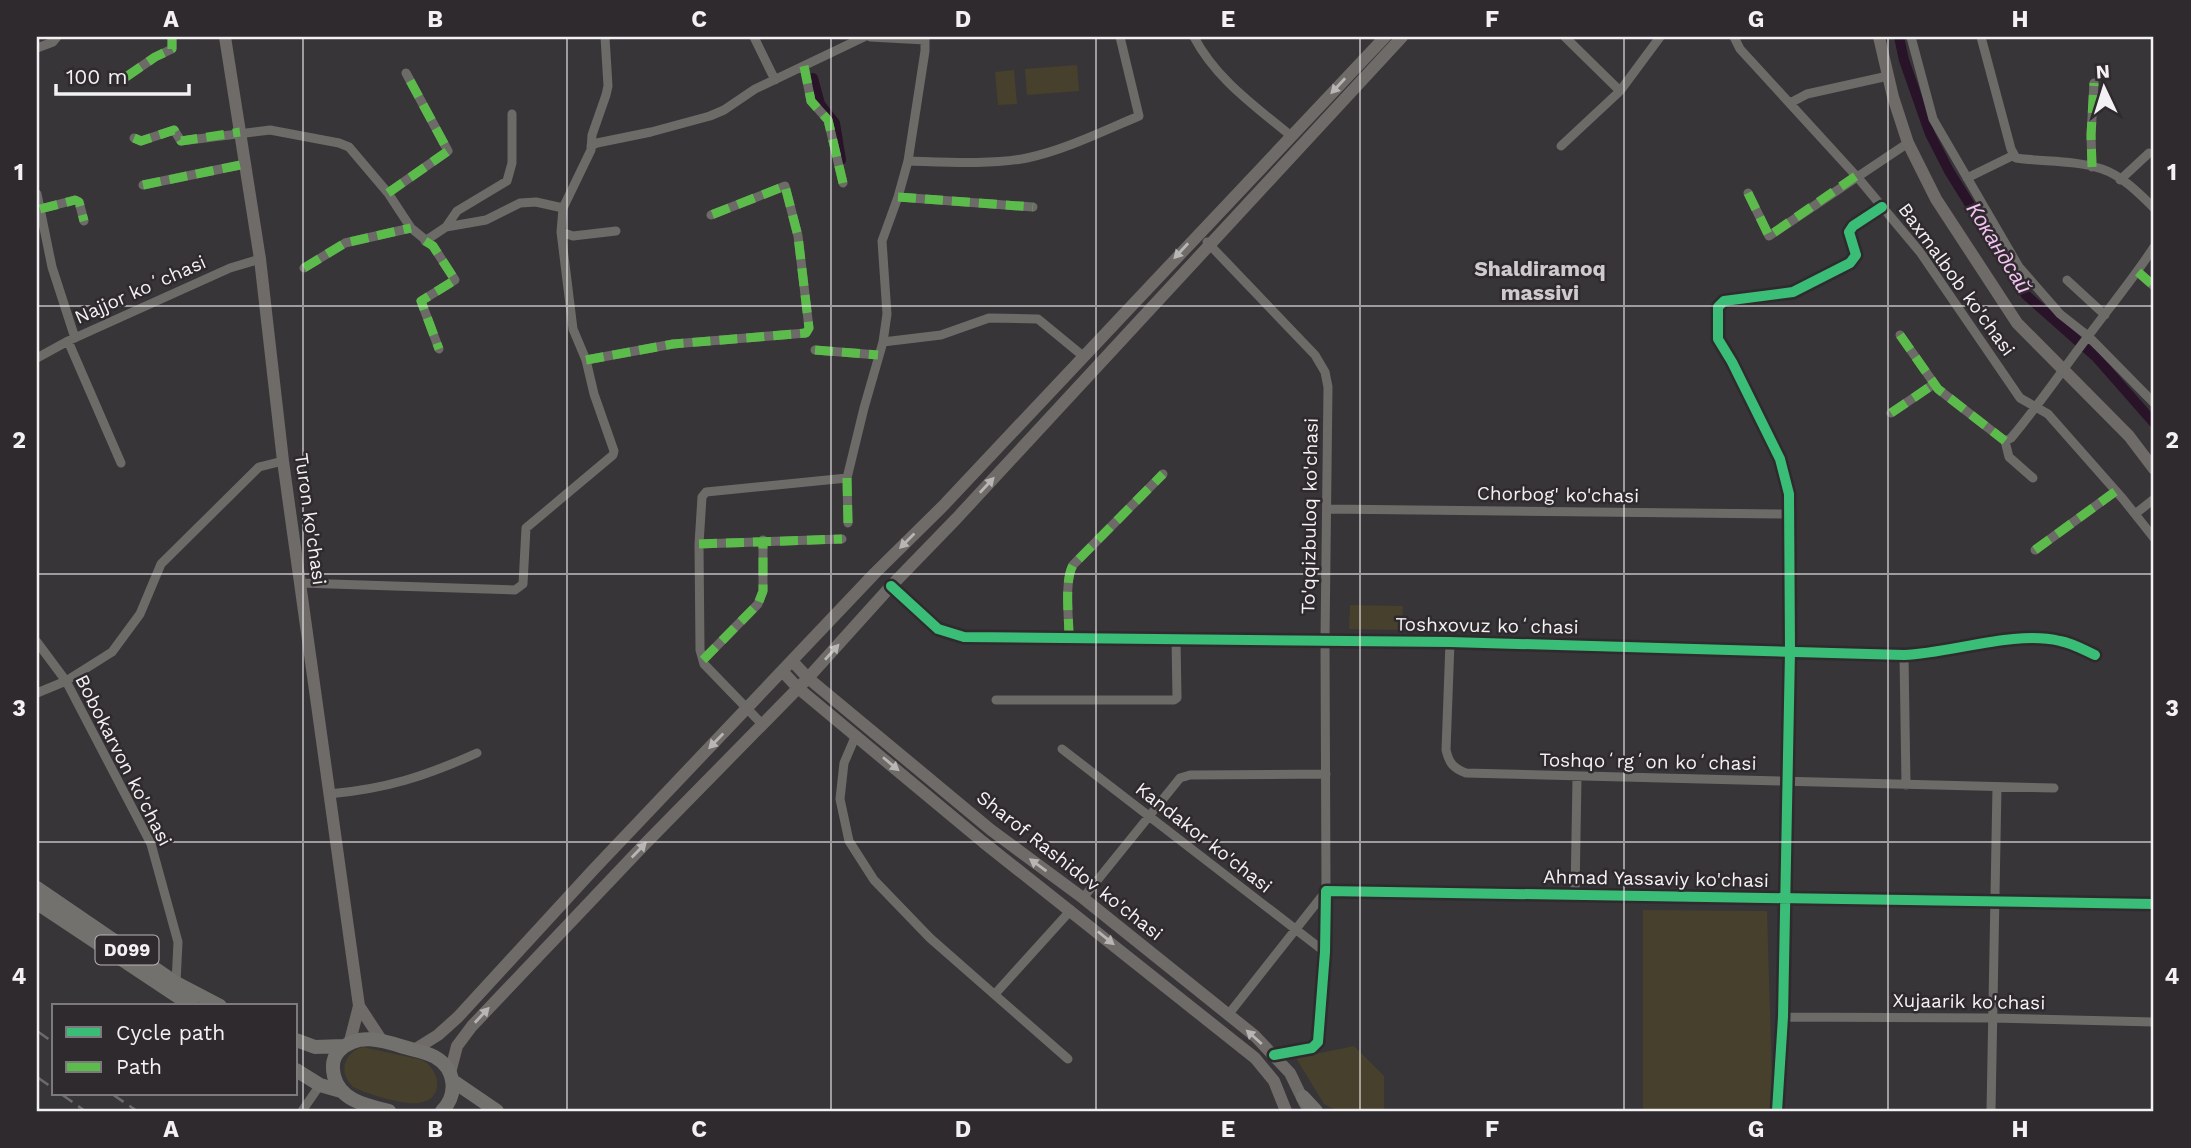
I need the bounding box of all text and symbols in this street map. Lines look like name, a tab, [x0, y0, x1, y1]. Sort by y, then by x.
text: A	[163, 6, 179, 33]
text: B	[427, 6, 443, 33]
text: C	[691, 6, 707, 33]
text: D	[955, 6, 971, 33]
text: E	[1221, 6, 1235, 33]
text: F	[1485, 6, 1499, 33]
text: G	[1748, 6, 1764, 33]
text: H	[2011, 6, 2029, 33]
scale bar	[56, 52, 189, 96]
north arrow	[2068, 52, 2138, 122]
text: N	[2095, 60, 2111, 84]
text: 100 m	[66, 64, 128, 89]
one-way arrow	[1330, 77, 1346, 94]
text: 1	[14, 159, 24, 186]
text: 1	[2167, 159, 2177, 186]
street label: Baxmalbob ko'chasi	[1893, 198, 2020, 360]
water label: Кокандсай	[1962, 198, 2037, 298]
one-way arrow	[1174, 242, 1190, 259]
street label: Najjor koʻchasi	[71, 250, 209, 329]
district label: Shaldiramoq massivi	[1474, 256, 1606, 305]
street label: To'qqizbuloq ko'chasi	[1296, 418, 1323, 614]
text: 2	[12, 427, 26, 454]
text: 2	[2165, 427, 2179, 454]
street label: Turon ko'chasi	[290, 452, 331, 586]
one-way arrow	[979, 476, 995, 494]
street label: Chorbog' ko'chasi	[1477, 482, 1639, 507]
one-way arrow	[899, 533, 916, 550]
street label: Toshxovuz koʻchasi	[1395, 612, 1579, 639]
one-way arrow	[824, 643, 839, 660]
street label: Bobokarvon ko'chasi	[70, 671, 177, 850]
text: 3	[12, 695, 26, 722]
text: 3	[2165, 695, 2179, 722]
one-way arrow	[708, 733, 725, 750]
street label: Toshqoʻrgʻon koʻchasi	[1539, 748, 1757, 775]
one-way arrow	[881, 757, 899, 772]
street label: Kandakor ko'chasi	[1131, 777, 1276, 898]
street label: Sharof Rashidov ko'chasi	[972, 786, 1167, 945]
one-way arrow	[630, 841, 647, 858]
one-way arrow	[1029, 858, 1047, 872]
street label: Ahmad Yassaviy ko'chasi	[1543, 865, 1769, 892]
one-way arrow	[1096, 931, 1114, 946]
road number: D099	[96, 936, 158, 965]
text: 4	[12, 963, 27, 990]
text: 4	[2165, 963, 2180, 990]
street label: Xujaarik ko'chasi	[1892, 989, 2046, 1014]
legend	[52, 1004, 298, 1096]
one-way arrow	[474, 1007, 490, 1024]
text: Cycle path	[116, 1020, 225, 1045]
one-way arrow	[1246, 1030, 1263, 1045]
text: Path	[116, 1054, 162, 1079]
text: A	[163, 1116, 179, 1143]
text: B	[427, 1116, 443, 1143]
text: C	[691, 1116, 707, 1143]
text: D	[955, 1116, 971, 1143]
text: E	[1221, 1116, 1235, 1143]
text: F	[1485, 1116, 1499, 1143]
text: G	[1748, 1116, 1764, 1143]
text: H	[2011, 1116, 2029, 1143]

